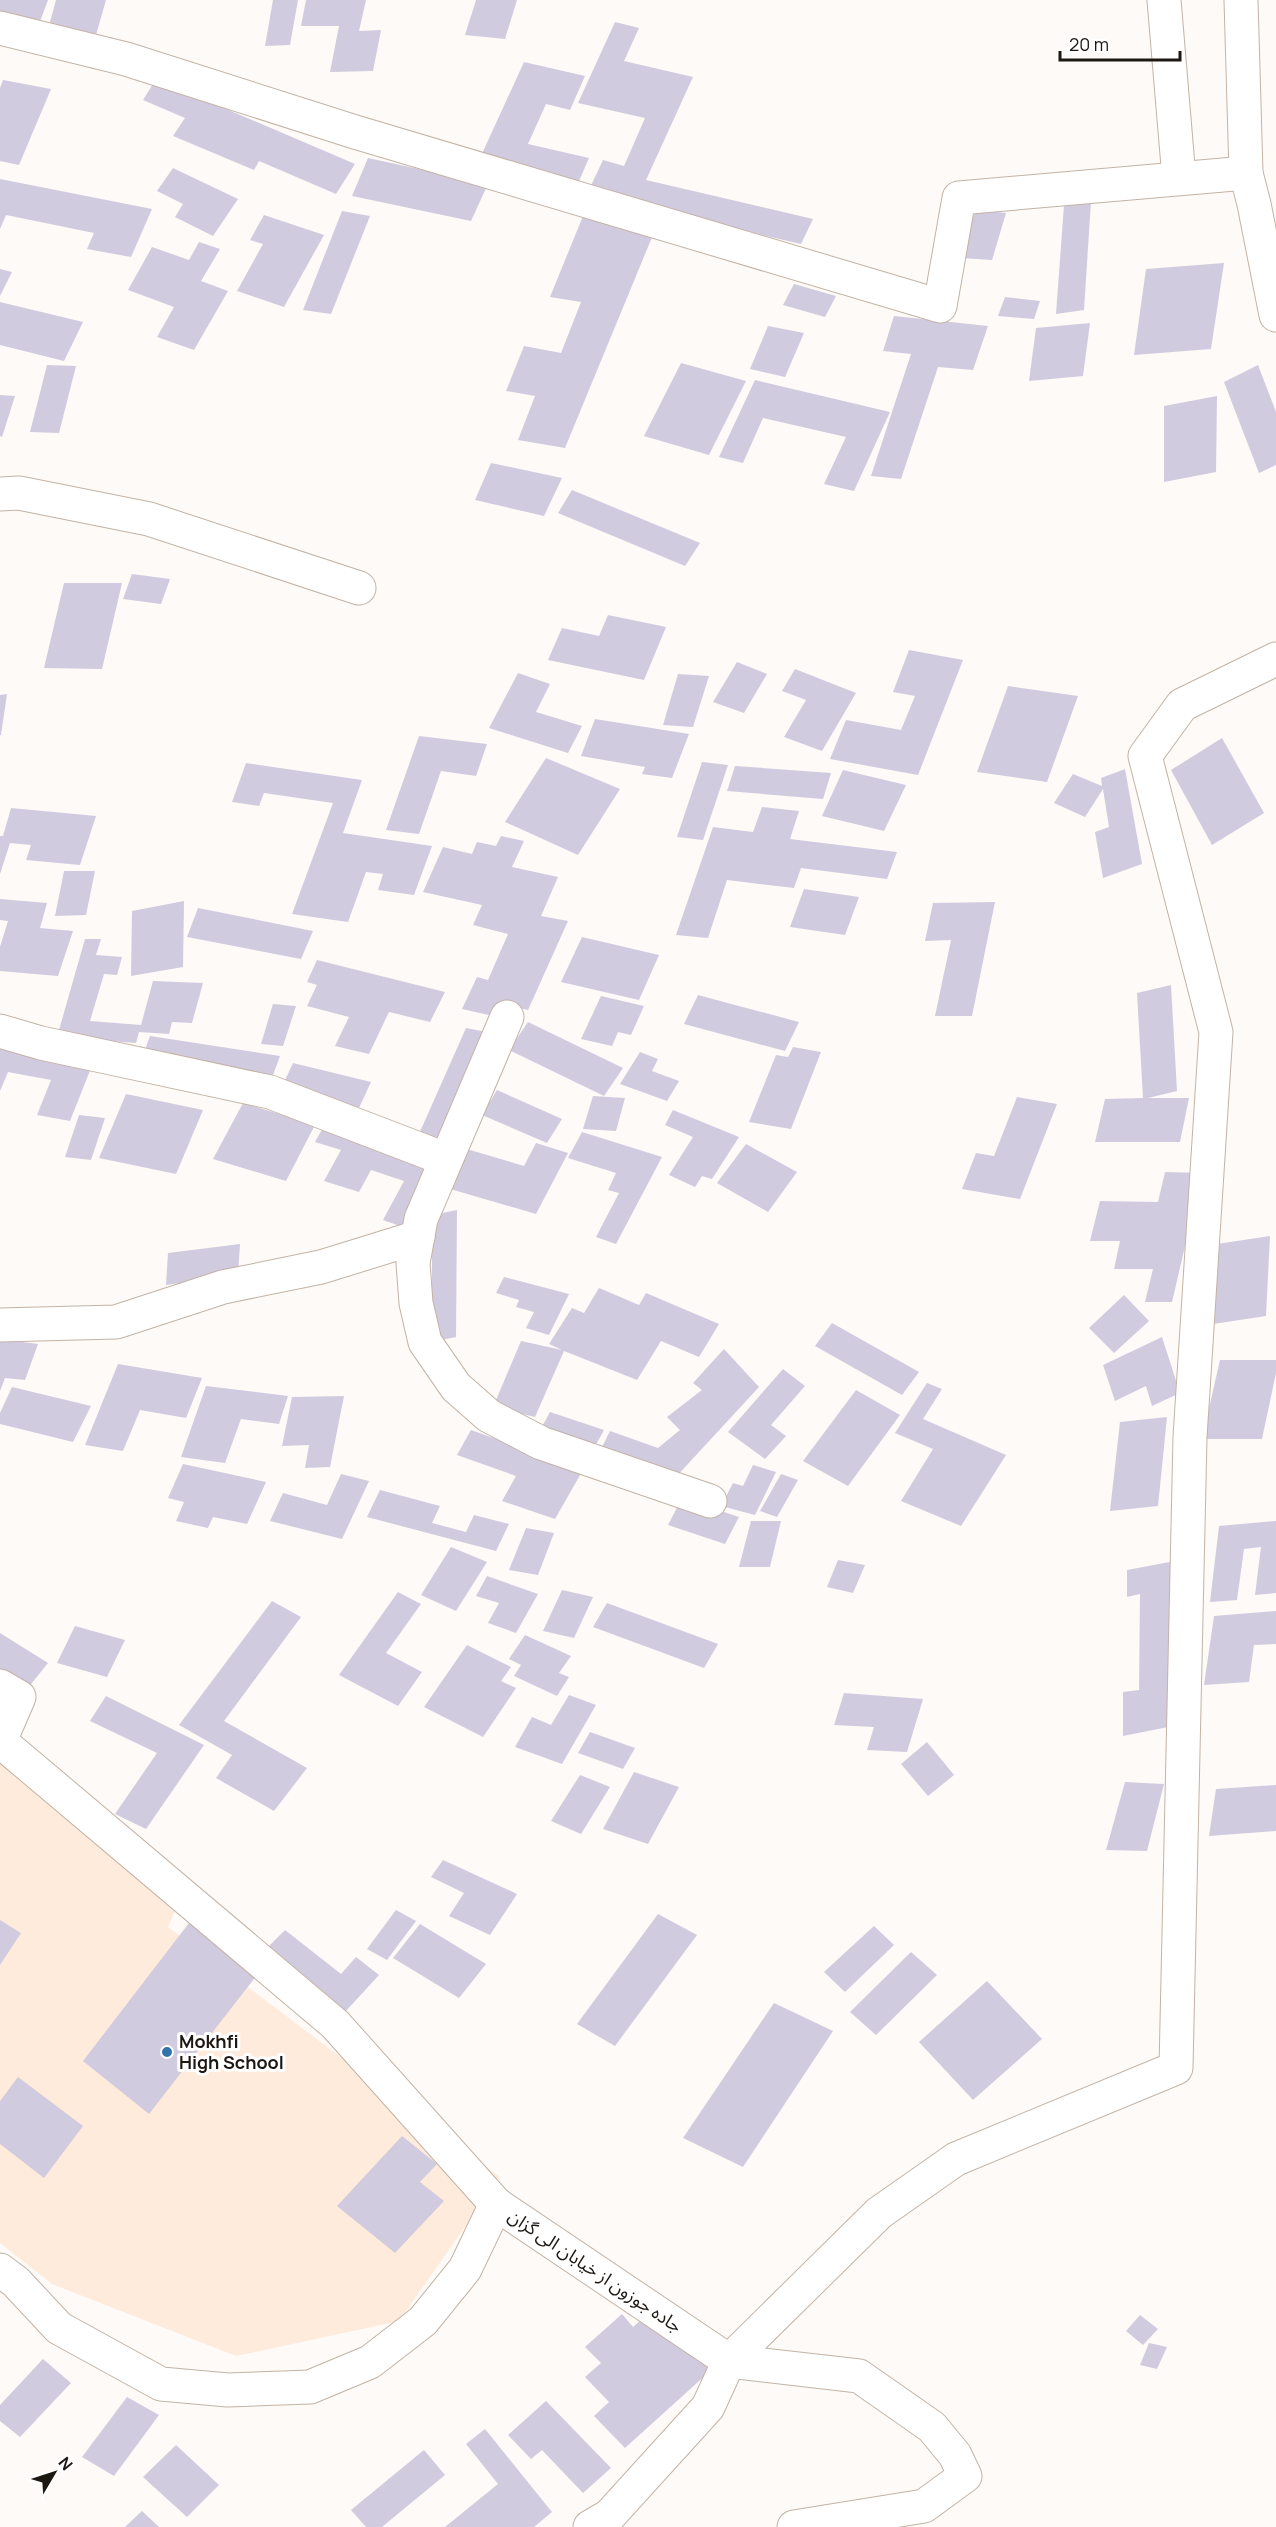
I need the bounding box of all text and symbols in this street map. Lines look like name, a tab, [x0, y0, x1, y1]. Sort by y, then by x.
scale bar	[1060, 24, 1180, 62]
text: 20 m	[1069, 32, 1109, 56]
place label: Mokhfi High School	[179, 2029, 284, 2074]
marker: Mokhfi High School	[160, 2045, 174, 2059]
street label: جاده جوزون از خیابان الی گزان	[504, 2203, 687, 2337]
north arrow	[24, 2443, 84, 2503]
text: N	[53, 2452, 78, 2475]

